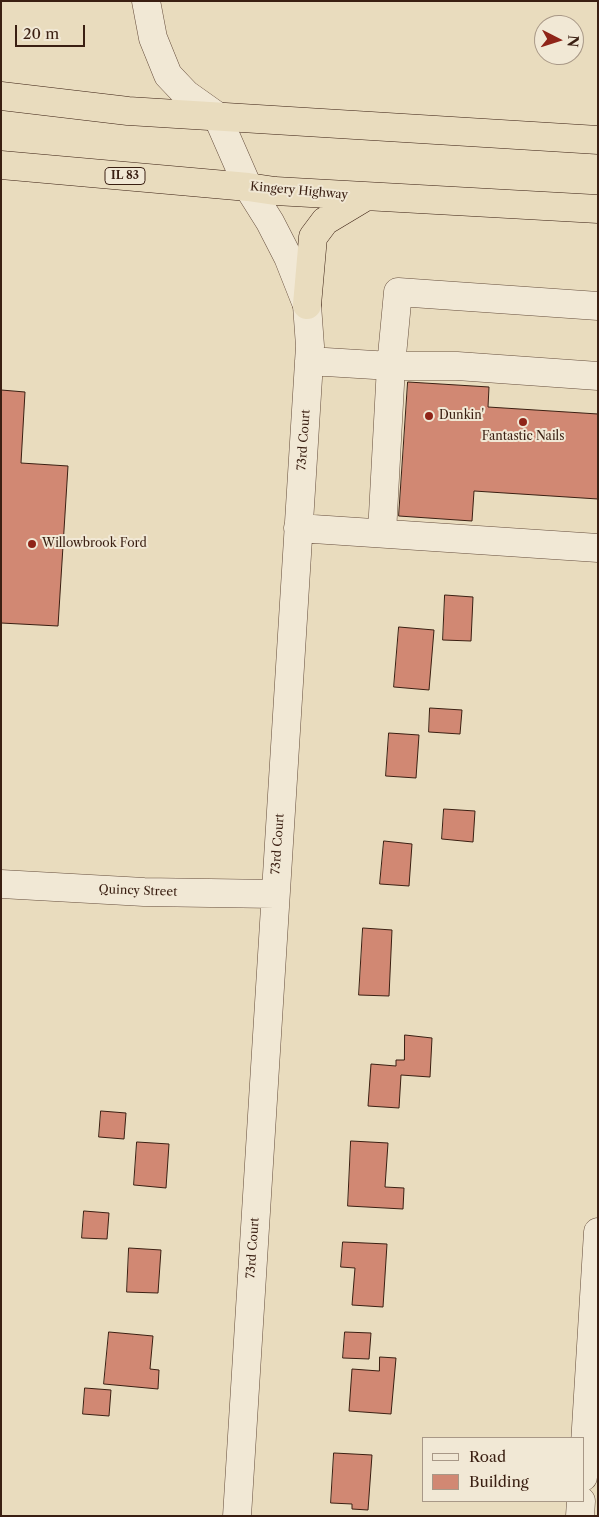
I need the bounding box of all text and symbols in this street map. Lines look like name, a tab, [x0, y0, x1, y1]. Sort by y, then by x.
scale bar	[18, 15, 88, 47]
north arrow	[534, 15, 584, 65]
text: 20 m	[23, 24, 59, 43]
text: N	[563, 34, 582, 48]
road number: IL 83	[105, 168, 145, 185]
street label: Kingery Highway	[249, 180, 349, 202]
street label: 73rd Court	[295, 409, 313, 471]
place label: Dunkin'	[439, 409, 484, 423]
marker: Dunkin'	[423, 410, 435, 422]
marker: Fantastic Nails	[517, 416, 529, 428]
place label: Fantastic Nails	[482, 430, 564, 444]
place label: Willowbrook Ford	[42, 537, 147, 551]
marker: Willowbrook Ford	[26, 538, 38, 550]
street label: 73rd Court	[269, 813, 287, 875]
street label: Quincy Street	[98, 882, 178, 900]
street label: 73rd Court	[244, 1217, 262, 1279]
legend	[422, 1437, 584, 1502]
text: Road	[469, 1447, 506, 1466]
text: Building	[469, 1472, 529, 1491]

